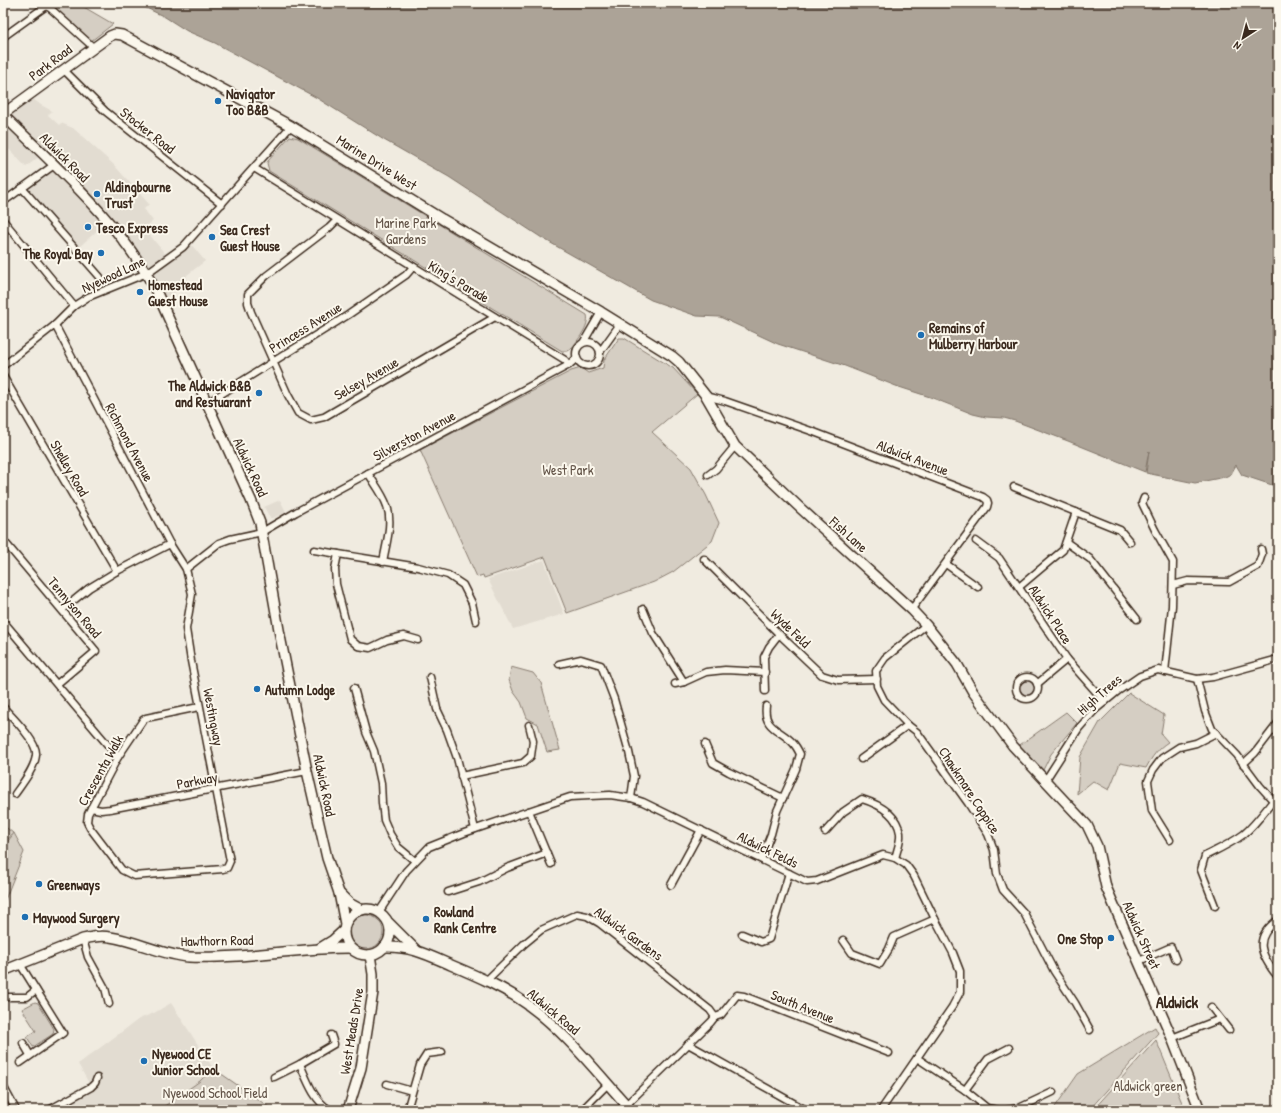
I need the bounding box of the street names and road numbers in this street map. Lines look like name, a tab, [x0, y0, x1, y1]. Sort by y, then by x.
street label: Park Road	[24, 39, 76, 85]
street label: Stocker Road	[116, 102, 180, 158]
street label: Aldwick Road	[36, 128, 94, 186]
street label: Marine Drive West	[333, 130, 421, 194]
street label: Nyewood Lane	[78, 251, 149, 298]
street label: King's Parade	[424, 255, 493, 308]
street label: Princess Avenue	[265, 297, 345, 357]
street label: Selsey Avenue	[330, 352, 403, 405]
street label: Richmond Avenue	[101, 399, 159, 485]
street label: Silverston Avenue	[369, 405, 459, 465]
street label: Aldwick Road	[229, 434, 273, 500]
street label: Aldwick Avenue	[874, 435, 952, 480]
street label: Shelley Road	[46, 437, 94, 500]
street label: Fish Lane	[825, 511, 873, 557]
street label: Tennyson Road	[43, 572, 106, 643]
street label: Aldwick Place	[1025, 581, 1077, 648]
street label: Wyde Feld	[766, 604, 816, 653]
street label: High Trees	[1073, 669, 1126, 719]
street label: Westingway	[198, 687, 229, 748]
street label: Crescenta Walk	[73, 731, 127, 809]
street label: Chawkmare Coppice	[934, 743, 1005, 838]
street label: Aldwick Road	[309, 752, 341, 818]
street label: Parkway	[175, 767, 219, 794]
street label: Aldwick Felds	[734, 826, 802, 872]
street label: Aldwick Street	[1119, 898, 1166, 972]
street label: Aldwick Gardens	[591, 902, 667, 964]
street label: Hawthorn Road	[180, 930, 254, 950]
street label: Aldwick Road	[524, 983, 585, 1039]
street label: South Avenue	[768, 985, 838, 1028]
street label: West Meads Drive	[335, 986, 367, 1076]

